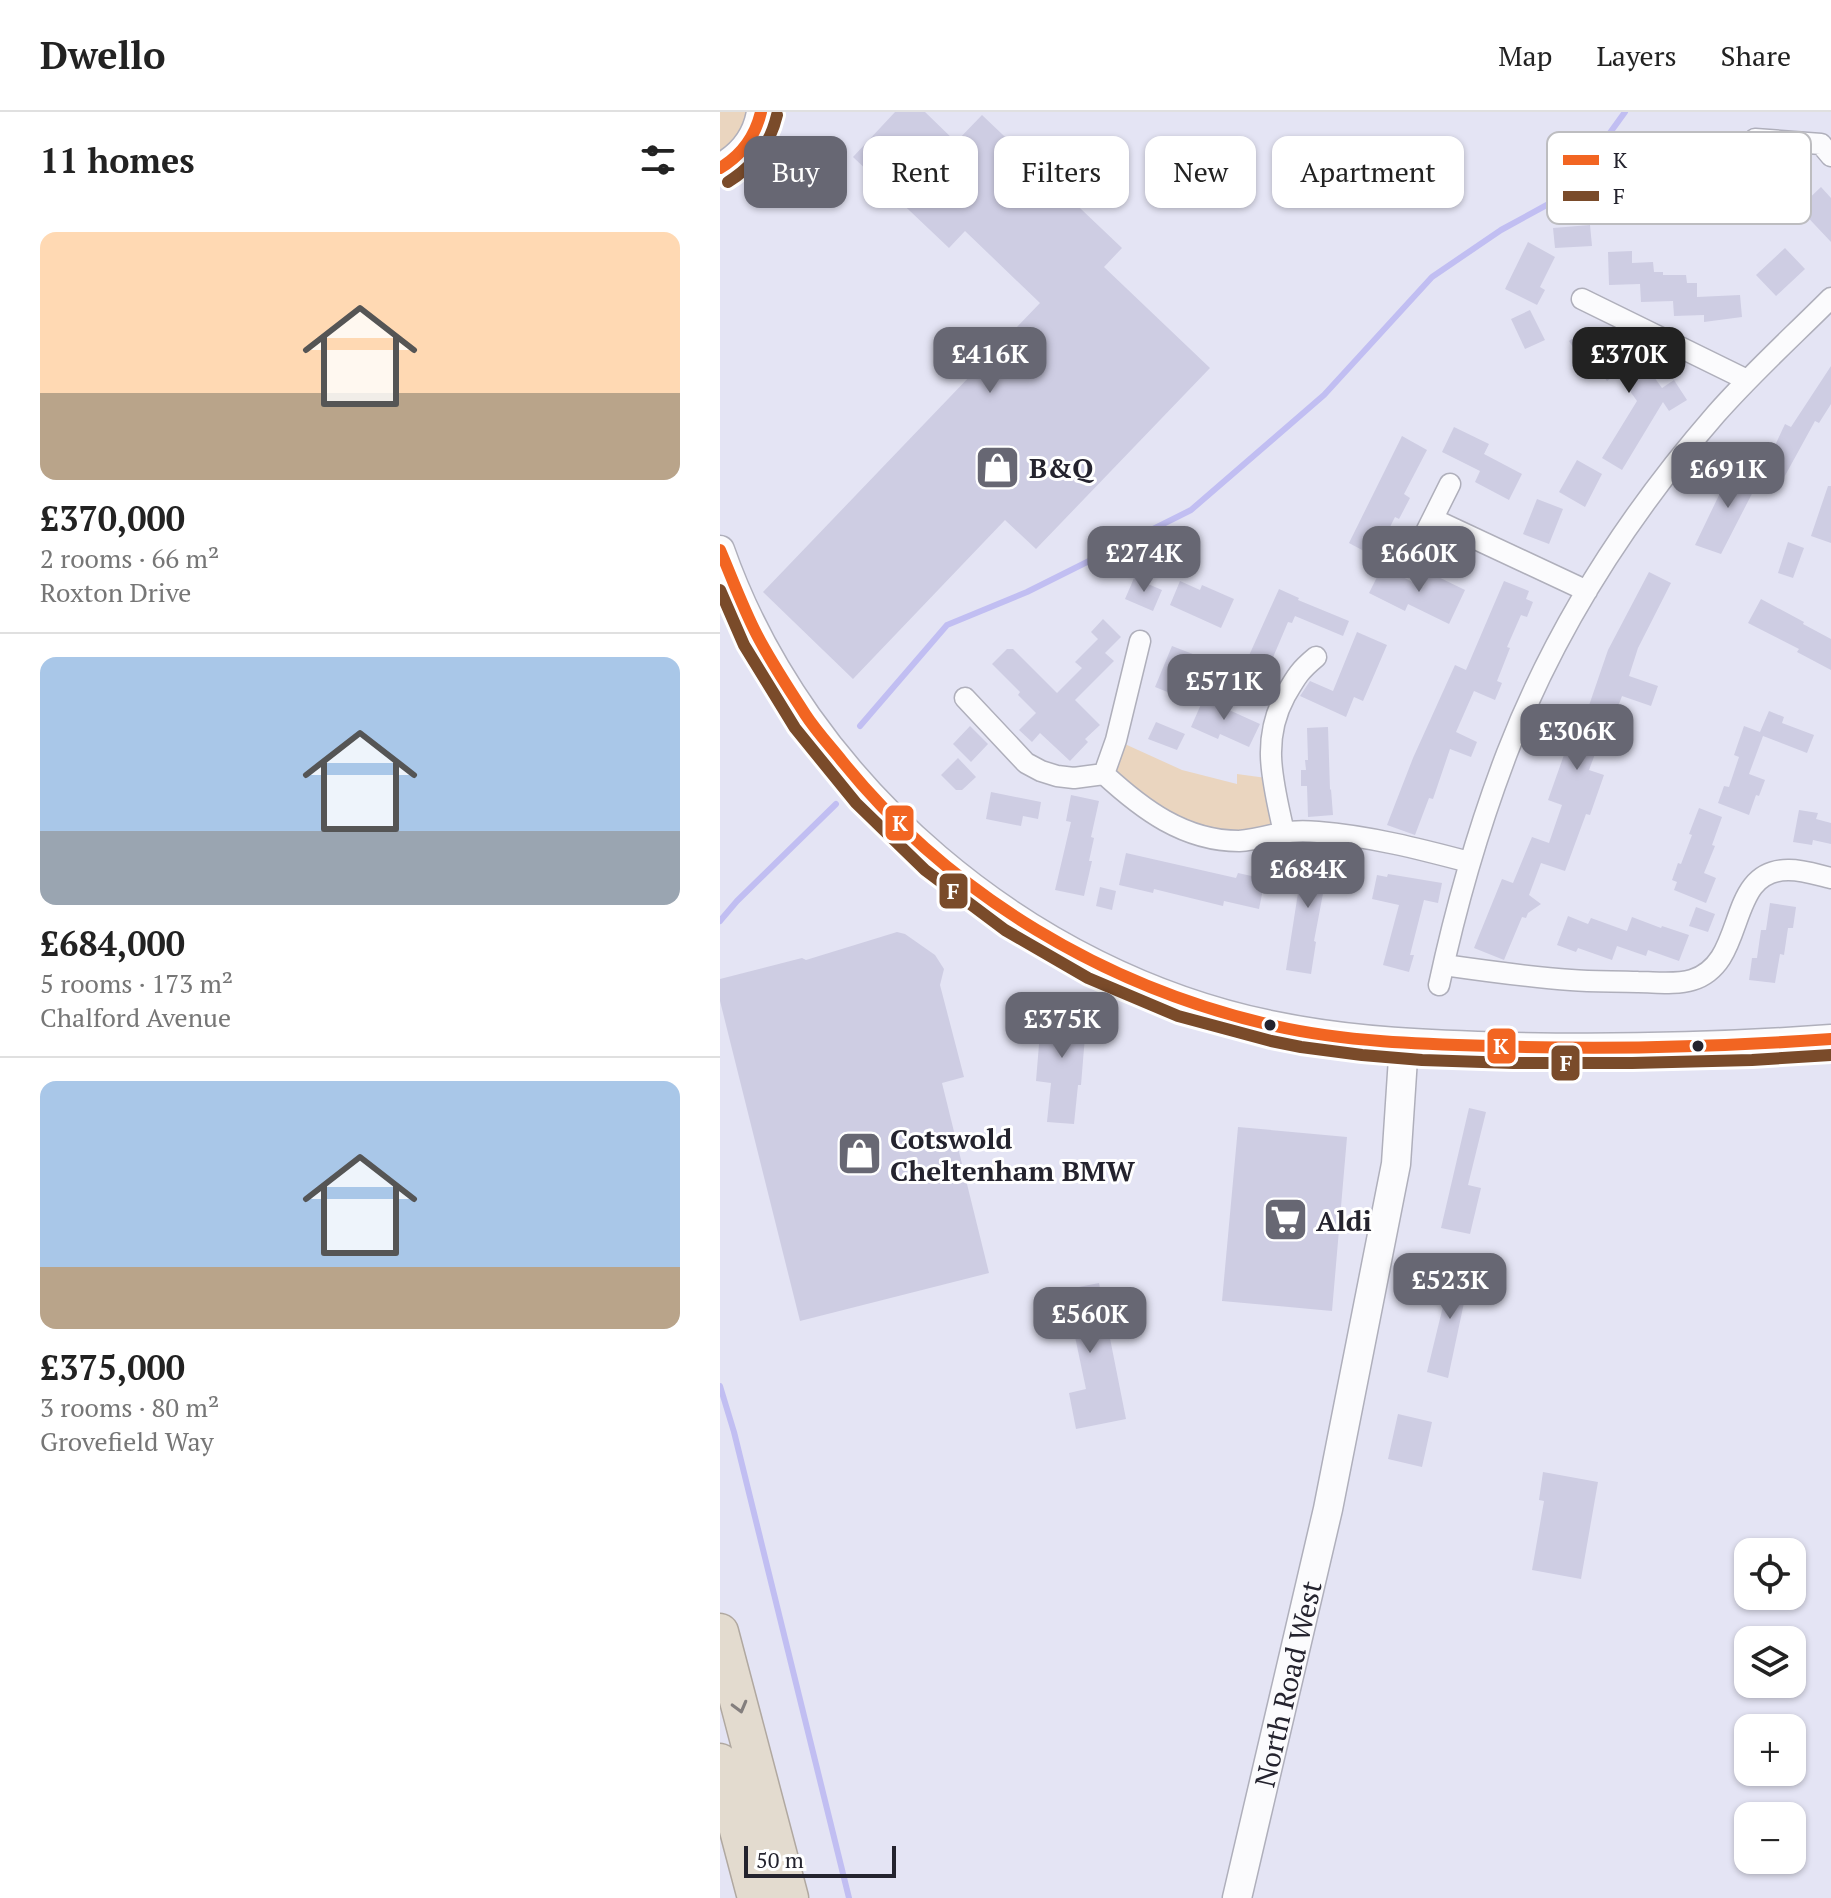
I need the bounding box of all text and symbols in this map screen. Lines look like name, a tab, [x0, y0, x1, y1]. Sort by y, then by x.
text: Dwello	[40, 30, 166, 80]
text: Map	[1498, 37, 1552, 74]
text: Layers	[1596, 37, 1677, 74]
text: Share	[1721, 37, 1791, 74]
legend	[1547, 132, 1811, 224]
chip: Buy	[744, 136, 847, 208]
chip: Rent	[863, 136, 978, 208]
chip: Filters	[994, 136, 1129, 208]
chip: New	[1145, 136, 1256, 208]
chip: Apartment	[1272, 136, 1464, 208]
text: 11 homes	[40, 138, 195, 183]
icon: filters	[636, 138, 680, 182]
text: K	[1613, 145, 1628, 174]
text: F	[1613, 181, 1625, 210]
icon: home	[288, 284, 432, 428]
pin: £416K	[934, 327, 1046, 395]
pin: £370K	[1573, 327, 1685, 395]
text: £416K	[951, 336, 1029, 370]
text: £370K	[1590, 336, 1668, 370]
pin: £691K	[1672, 442, 1784, 510]
shop icon: B&Q	[974, 443, 1022, 491]
place label: B&Q	[1029, 449, 1094, 486]
text: £691K	[1689, 451, 1767, 485]
text: £370,000	[40, 496, 185, 541]
pin: £274K	[1088, 526, 1200, 594]
pin: £660K	[1363, 526, 1475, 594]
text: £274K	[1105, 535, 1183, 569]
text: £660K	[1380, 535, 1458, 569]
text: 2 rooms · 66 m²	[40, 541, 219, 575]
text: Roxton Drive	[40, 575, 191, 609]
pin: £571K	[1168, 654, 1280, 722]
text: £571K	[1185, 663, 1263, 697]
pin: £306K	[1521, 704, 1633, 772]
icon: home	[288, 709, 432, 853]
text: £306K	[1538, 713, 1616, 747]
line badge: K	[884, 804, 915, 842]
text: K	[892, 808, 908, 837]
pin: £684K	[1252, 842, 1364, 910]
text: £684K	[1269, 851, 1347, 885]
line badge: F	[938, 872, 969, 910]
text: F	[947, 876, 959, 905]
text: £684,000	[40, 921, 185, 966]
text: 5 rooms · 173 m²	[40, 966, 233, 1000]
pin: £375K	[1006, 992, 1118, 1060]
text: Chalford Avenue	[40, 1000, 231, 1034]
text: £375K	[1023, 1001, 1101, 1035]
unlabelled marker	[1262, 1017, 1278, 1033]
line badge: K	[1486, 1027, 1517, 1065]
text: K	[1493, 1031, 1509, 1060]
unlabelled marker	[1690, 1038, 1706, 1054]
line badge: F	[1550, 1044, 1581, 1082]
text: F	[1560, 1048, 1572, 1077]
place label: Cotswold Cheltenham BMW	[890, 1120, 1135, 1189]
shop icon: Cotswold Cheltenham BMW	[835, 1130, 883, 1178]
icon: home	[288, 1133, 432, 1277]
supermarket icon: Aldi	[1261, 1196, 1309, 1244]
place label: Aldi	[1316, 1202, 1372, 1239]
pin: £523K	[1394, 1253, 1506, 1321]
text: £523K	[1411, 1262, 1489, 1296]
pin: £560K	[1034, 1287, 1146, 1355]
text: £560K	[1051, 1296, 1129, 1330]
text: £375,000	[40, 1345, 185, 1390]
text: 3 rooms · 80 m²	[40, 1390, 219, 1424]
text: Grovefield Way	[40, 1424, 214, 1458]
map controls	[1734, 1538, 1806, 1874]
button: locate	[1734, 1538, 1806, 1610]
street label: North Road West	[1245, 1576, 1329, 1791]
button: layers	[1734, 1626, 1806, 1698]
one-way arrow	[731, 1700, 747, 1714]
button: +	[1734, 1714, 1806, 1786]
button: −	[1734, 1802, 1806, 1874]
scale bar	[744, 1842, 896, 1878]
text: 50 m	[756, 1845, 804, 1874]

